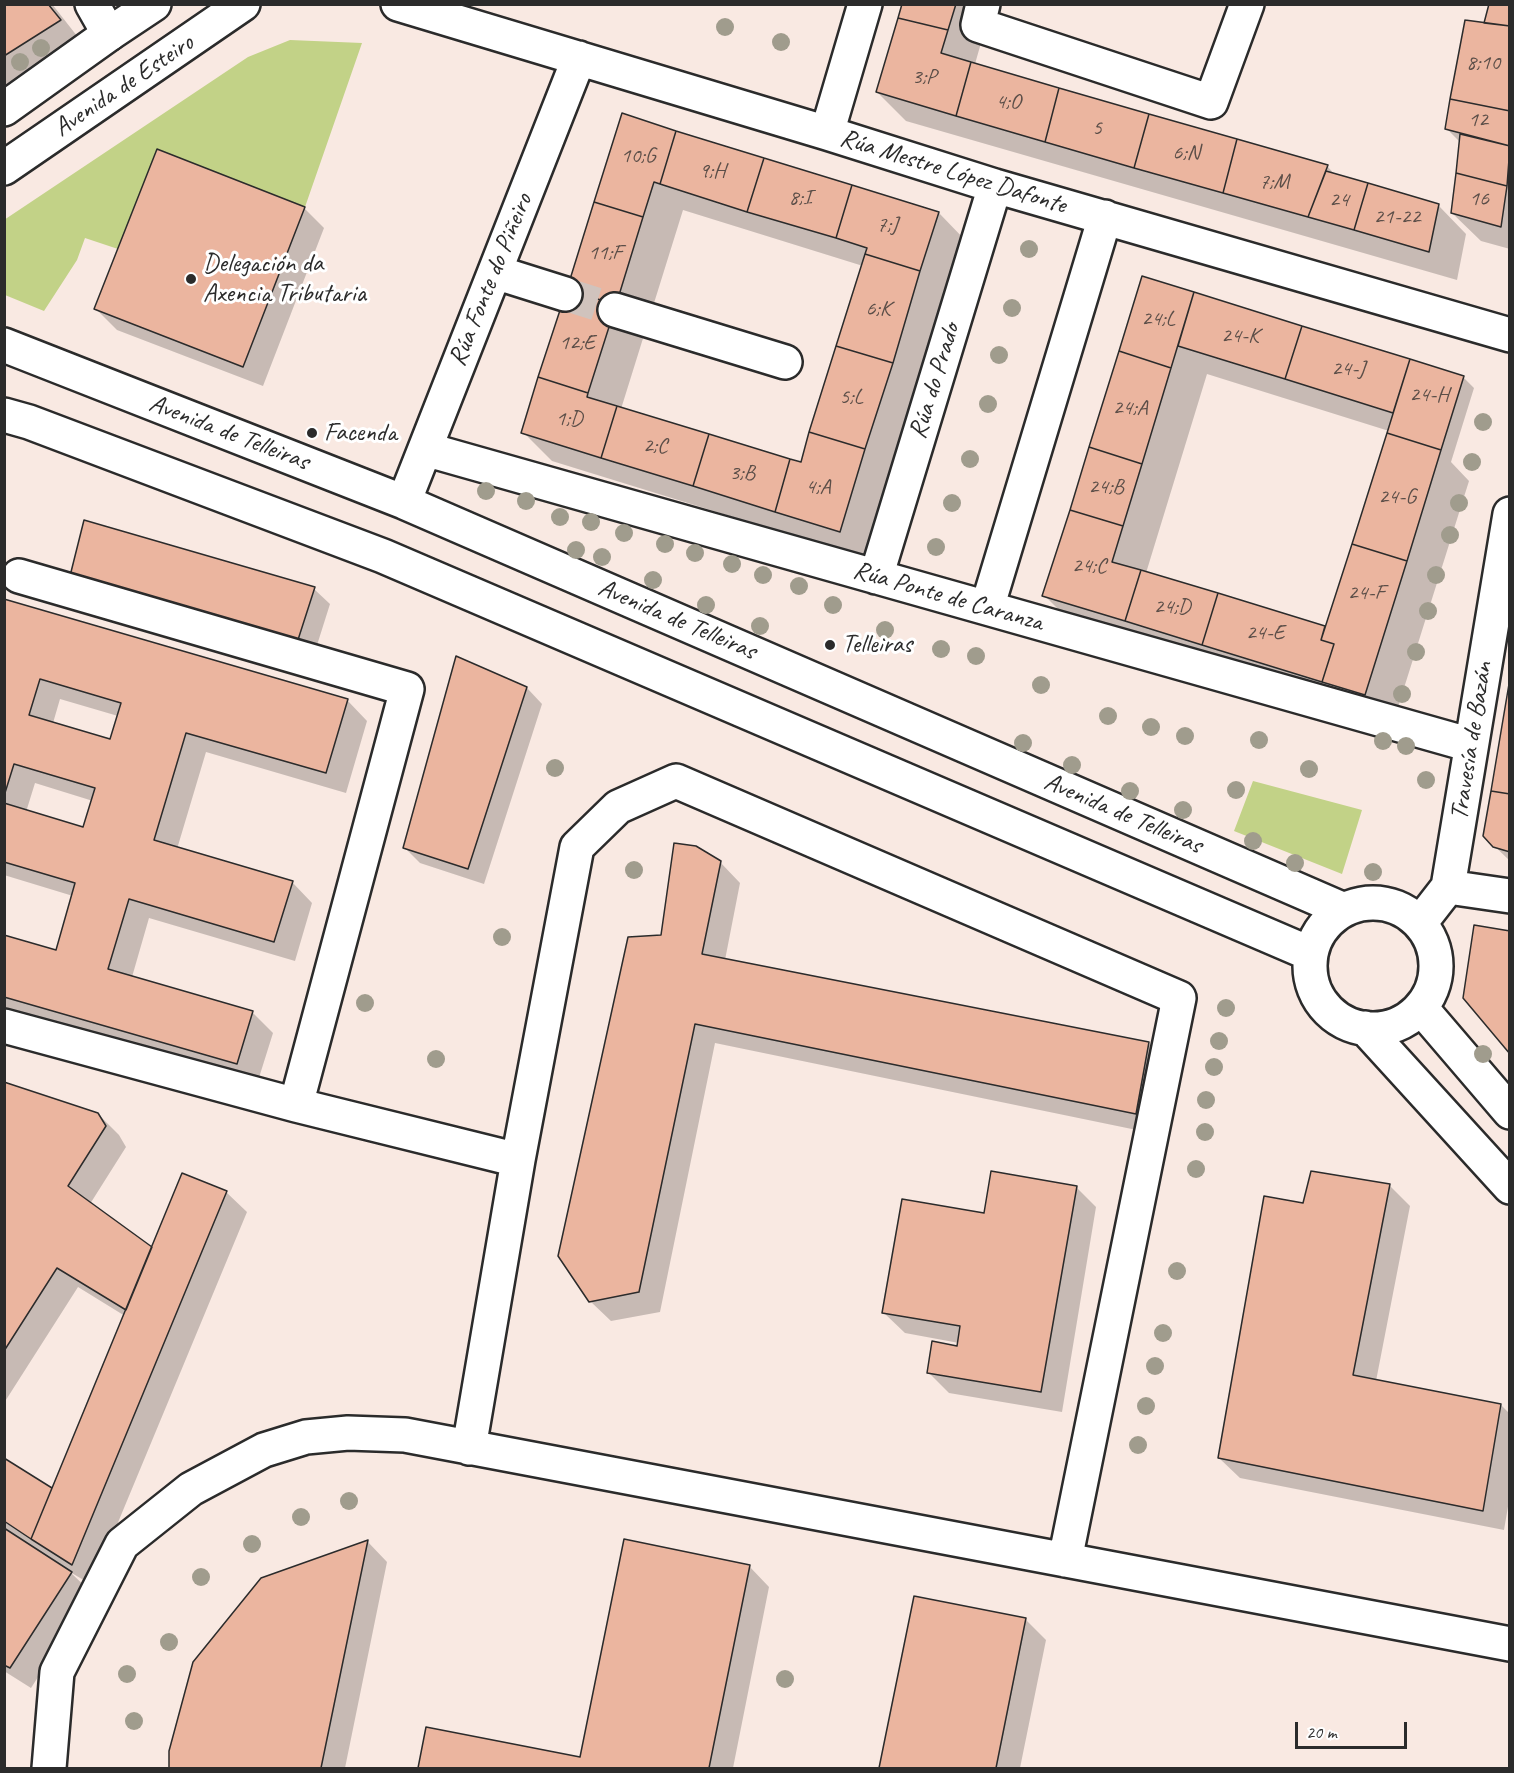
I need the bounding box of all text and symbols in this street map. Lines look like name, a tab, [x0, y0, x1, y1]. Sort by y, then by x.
street label: Avenida de Esteiro	[48, 28, 200, 144]
house number: 8;10	[1466, 50, 1500, 76]
house number: 3;P	[912, 64, 936, 90]
house number: 4;O	[995, 89, 1021, 115]
house number: 12	[1468, 107, 1488, 133]
house number: 5	[1092, 115, 1102, 141]
street label: Rúa Mestre López Dafonte	[836, 123, 1070, 221]
house number: 6;N	[1172, 140, 1200, 166]
house number: 10;G	[621, 143, 655, 169]
house number: 9;H	[699, 158, 725, 184]
house number: 7;M	[1259, 169, 1289, 195]
house number: 8;I	[788, 185, 812, 211]
house number: 16	[1469, 186, 1489, 212]
house number: 24	[1329, 187, 1349, 213]
street label: Rúa Fonte do Piñeiro	[442, 189, 540, 371]
house number: 21-22	[1374, 204, 1420, 230]
house number: 7;J	[877, 212, 897, 238]
house number: 11;F	[588, 240, 622, 266]
place label: Delegación da Axencia Tributaria	[203, 248, 366, 310]
marker: Delegación da Axencia Tributaria	[184, 272, 198, 286]
house number: 6;K	[865, 296, 891, 322]
house number: 24;L	[1141, 306, 1175, 332]
street label: Rúa do Prado	[903, 320, 967, 442]
house number: 24-K	[1221, 323, 1259, 349]
house number: 12;E	[559, 330, 595, 356]
house number: 24-J	[1331, 356, 1365, 382]
house number: 24-H	[1409, 382, 1449, 408]
house number: 5;L	[839, 384, 863, 410]
street label: Avenida de Telleiras	[145, 388, 313, 478]
house number: 24;A	[1112, 395, 1148, 421]
house number: 1;D	[556, 406, 582, 432]
place label: Facenda	[324, 417, 397, 449]
marker: Facenda	[305, 426, 319, 440]
house number: 2;C	[643, 433, 667, 459]
house number: 3;B	[729, 460, 755, 486]
house number: 4;A	[805, 474, 831, 500]
house number: 24;B	[1088, 474, 1124, 500]
house number: 24-G	[1378, 484, 1416, 510]
house number: 24;C	[1072, 553, 1106, 579]
street label: Rúa Ponte de Caranza	[850, 555, 1046, 639]
street label: Avenida de Telleiras	[593, 573, 761, 667]
house number: 24-F	[1348, 580, 1384, 606]
house number: 24;D	[1154, 594, 1190, 620]
house number: 24-E	[1246, 620, 1284, 646]
place label: Telleiras	[842, 629, 912, 661]
marker: Telleiras	[823, 638, 837, 652]
street label: Travesía de Bazán	[1444, 660, 1500, 822]
street label: Avenida de Telleiras	[1039, 767, 1207, 861]
scale bar	[1298, 1710, 1410, 1748]
text: 20 m	[1306, 1721, 1337, 1743]

